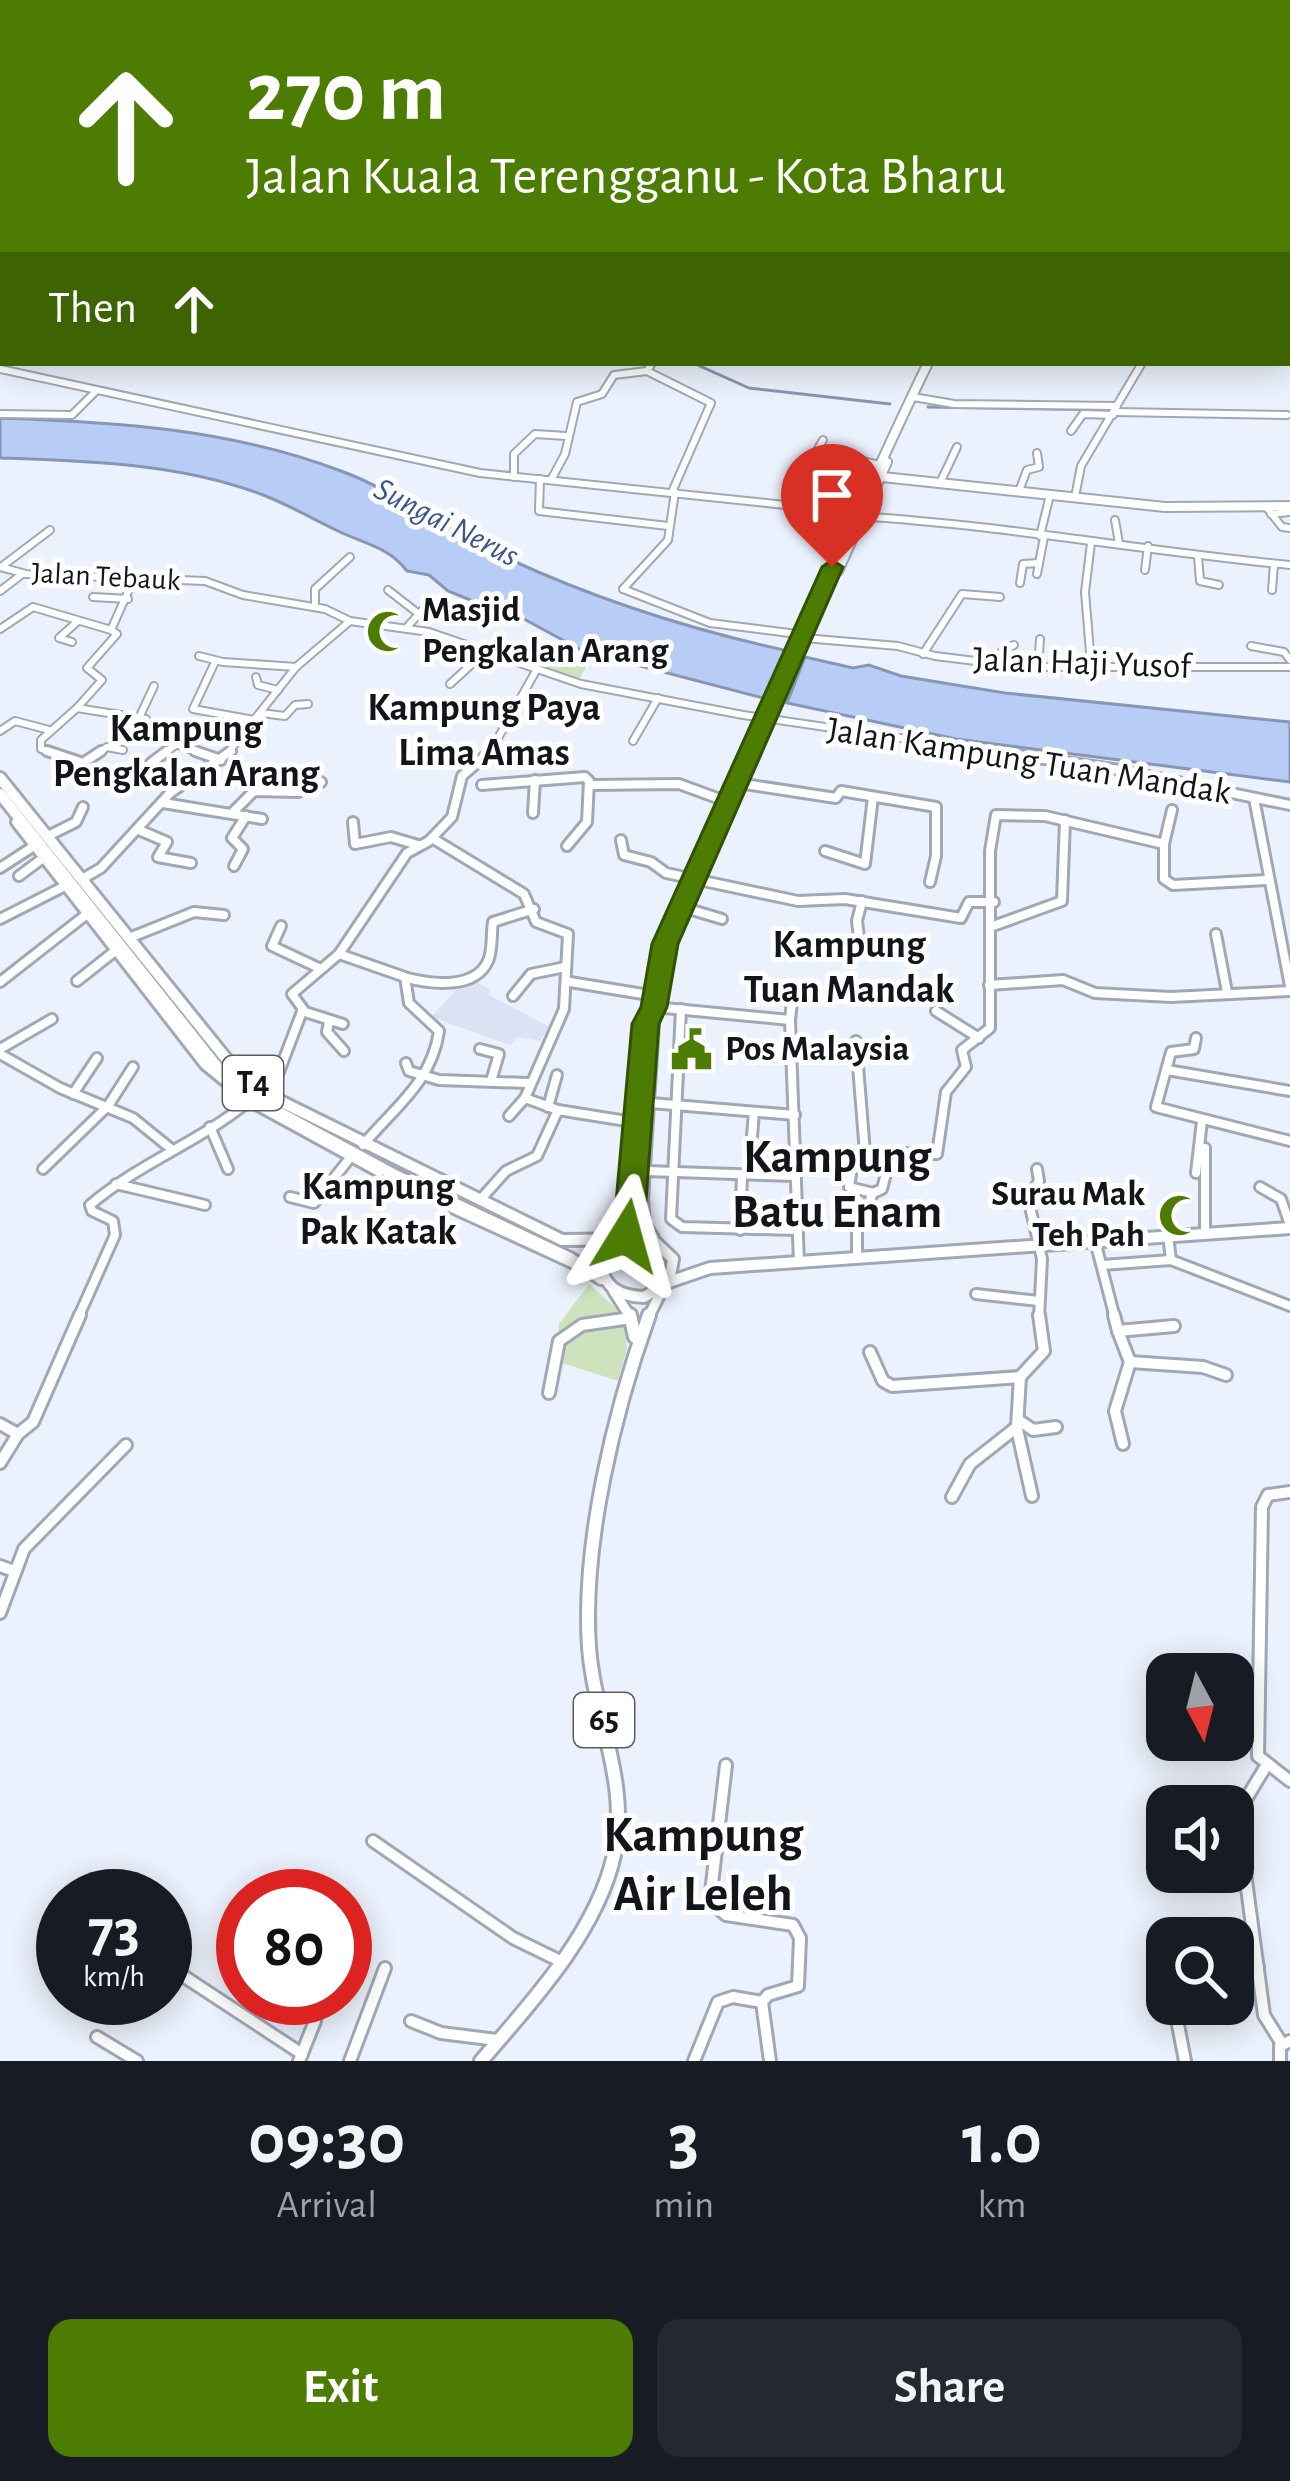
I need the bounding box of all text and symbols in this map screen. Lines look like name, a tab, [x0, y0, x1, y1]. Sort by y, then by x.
icon: ahead	[48, 48, 204, 204]
text: 270 m	[246, 52, 446, 136]
text: Jalan Kuala Terengganu - Kota Bharu	[246, 150, 1006, 204]
icon: ahead	[161, 276, 227, 342]
text: Then	[48, 286, 137, 331]
pin	[781, 444, 883, 567]
icon: arrive	[799, 462, 865, 528]
water label: Sungai Nerus	[369, 473, 524, 574]
street label: Jalan Tebauk	[31, 558, 181, 596]
place label: Masjid Pengkalan Arang	[422, 592, 669, 669]
mosque icon: Masjid Pengkalan Arang	[365, 608, 411, 654]
street label: Jalan Haji Yusof	[973, 641, 1194, 685]
district label: Kampung Paya Lima Amas	[367, 689, 601, 773]
district label: Kampung Pengkalan Arang	[53, 710, 320, 794]
street label: Jalan Kampung Tuan Mandak	[825, 711, 1234, 811]
district label: Kampung Tuan Mandak	[744, 926, 955, 1010]
public building icon: Pos Malaysia	[668, 1026, 714, 1072]
place label: Pos Malaysia	[725, 1031, 910, 1067]
road number: T4	[223, 1056, 283, 1110]
district label: Kampung Batu Enam	[732, 1134, 942, 1237]
district label: Kampung Pak Katak	[299, 1168, 457, 1252]
position arrow	[563, 1173, 689, 1299]
place label: Surau Mak Teh Pah	[991, 1176, 1145, 1253]
mosque icon: Surau Mak Teh Pah	[1156, 1192, 1202, 1238]
north arrow	[1146, 1653, 1254, 1761]
map controls	[1146, 1653, 1254, 2025]
road number: 65	[574, 1693, 634, 1747]
button: sound	[1146, 1785, 1254, 1893]
district label: Kampung Air Leleh	[603, 1810, 803, 1920]
speed limit sign: 80	[216, 1869, 372, 2025]
text: 73	[88, 1902, 140, 1962]
button: search	[1146, 1917, 1254, 2025]
text: km/h	[83, 1962, 145, 1992]
text: 09:30	[248, 2104, 405, 2176]
text: 3	[668, 2104, 699, 2176]
text: 1.0	[962, 2104, 1042, 2176]
text: Arrival	[277, 2186, 377, 2225]
text: min	[653, 2186, 714, 2225]
text: km	[978, 2186, 1027, 2225]
button: Exit	[48, 2319, 633, 2457]
button: Share	[657, 2319, 1242, 2457]

